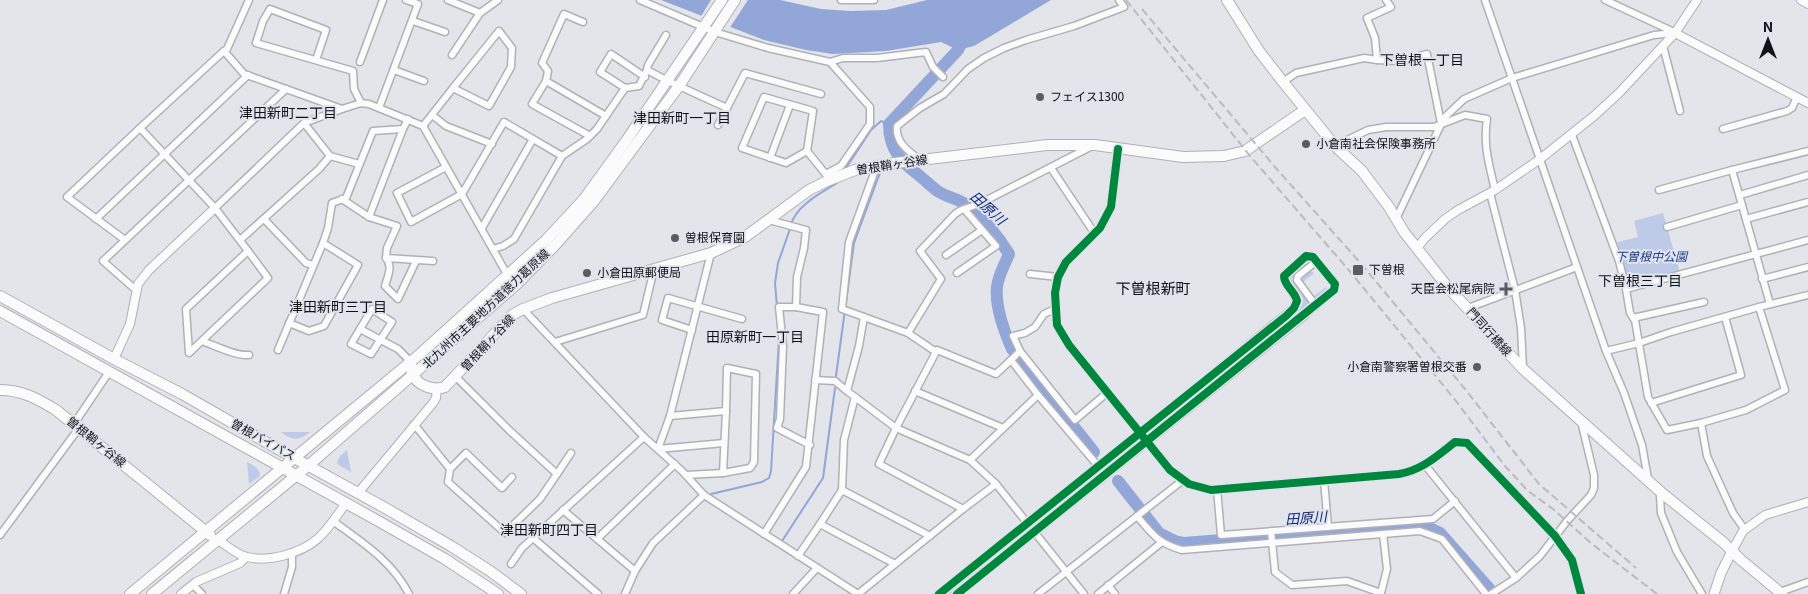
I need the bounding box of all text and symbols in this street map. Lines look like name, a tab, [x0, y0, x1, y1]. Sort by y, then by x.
north arrow	[1743, 15, 1793, 65]
text: N	[1763, 16, 1773, 36]
district label: 下曽根一丁目	[1380, 49, 1464, 69]
place label: フェイス1300	[1050, 87, 1125, 104]
marker: フェイス1300	[1034, 91, 1046, 103]
district label: 津田新町二丁目	[239, 102, 337, 122]
district label: 津田新町一丁目	[633, 107, 731, 127]
place label: 小倉南社会保険事務所	[1316, 134, 1436, 151]
marker: 小倉南社会保険事務所	[1300, 138, 1312, 150]
street label: 曽根鞘ヶ谷線	[855, 149, 929, 178]
water label: 田原川	[966, 186, 1012, 230]
place label: 曽根保育園	[685, 228, 745, 245]
marker: 曽根保育園	[669, 232, 681, 244]
street label: 北九州市主要地方道徳力葛原線	[418, 244, 552, 371]
park label: 下曽根中公園	[1615, 247, 1689, 264]
place label: 下曽根	[1369, 260, 1405, 277]
place label: 小倉田原郵便局	[597, 263, 681, 280]
marker: 下曽根	[1351, 263, 1365, 277]
marker: 小倉田原郵便局	[581, 267, 593, 279]
district label: 下曽根三丁目	[1598, 270, 1682, 290]
district label: 下曽根新町	[1115, 277, 1191, 298]
place label: 天臣会松尾病院	[1411, 279, 1495, 296]
marker: 天臣会松尾病院	[1499, 282, 1513, 296]
district label: 津田新町三丁目	[289, 296, 387, 316]
street label: 門司行橋線	[1464, 303, 1517, 359]
street label: 曽根鞘ヶ谷線	[456, 310, 518, 374]
district label: 田原新町一丁目	[706, 326, 804, 346]
place label: 小倉南警察署曽根交番	[1347, 357, 1467, 374]
marker: 小倉南警察署曽根交番	[1471, 361, 1483, 373]
street label: 曽根鞘ヶ谷線	[64, 412, 130, 470]
street label: 曽根バイパス	[228, 414, 299, 464]
water label: 田原川	[1284, 505, 1330, 528]
district label: 津田新町四丁目	[500, 519, 598, 539]

